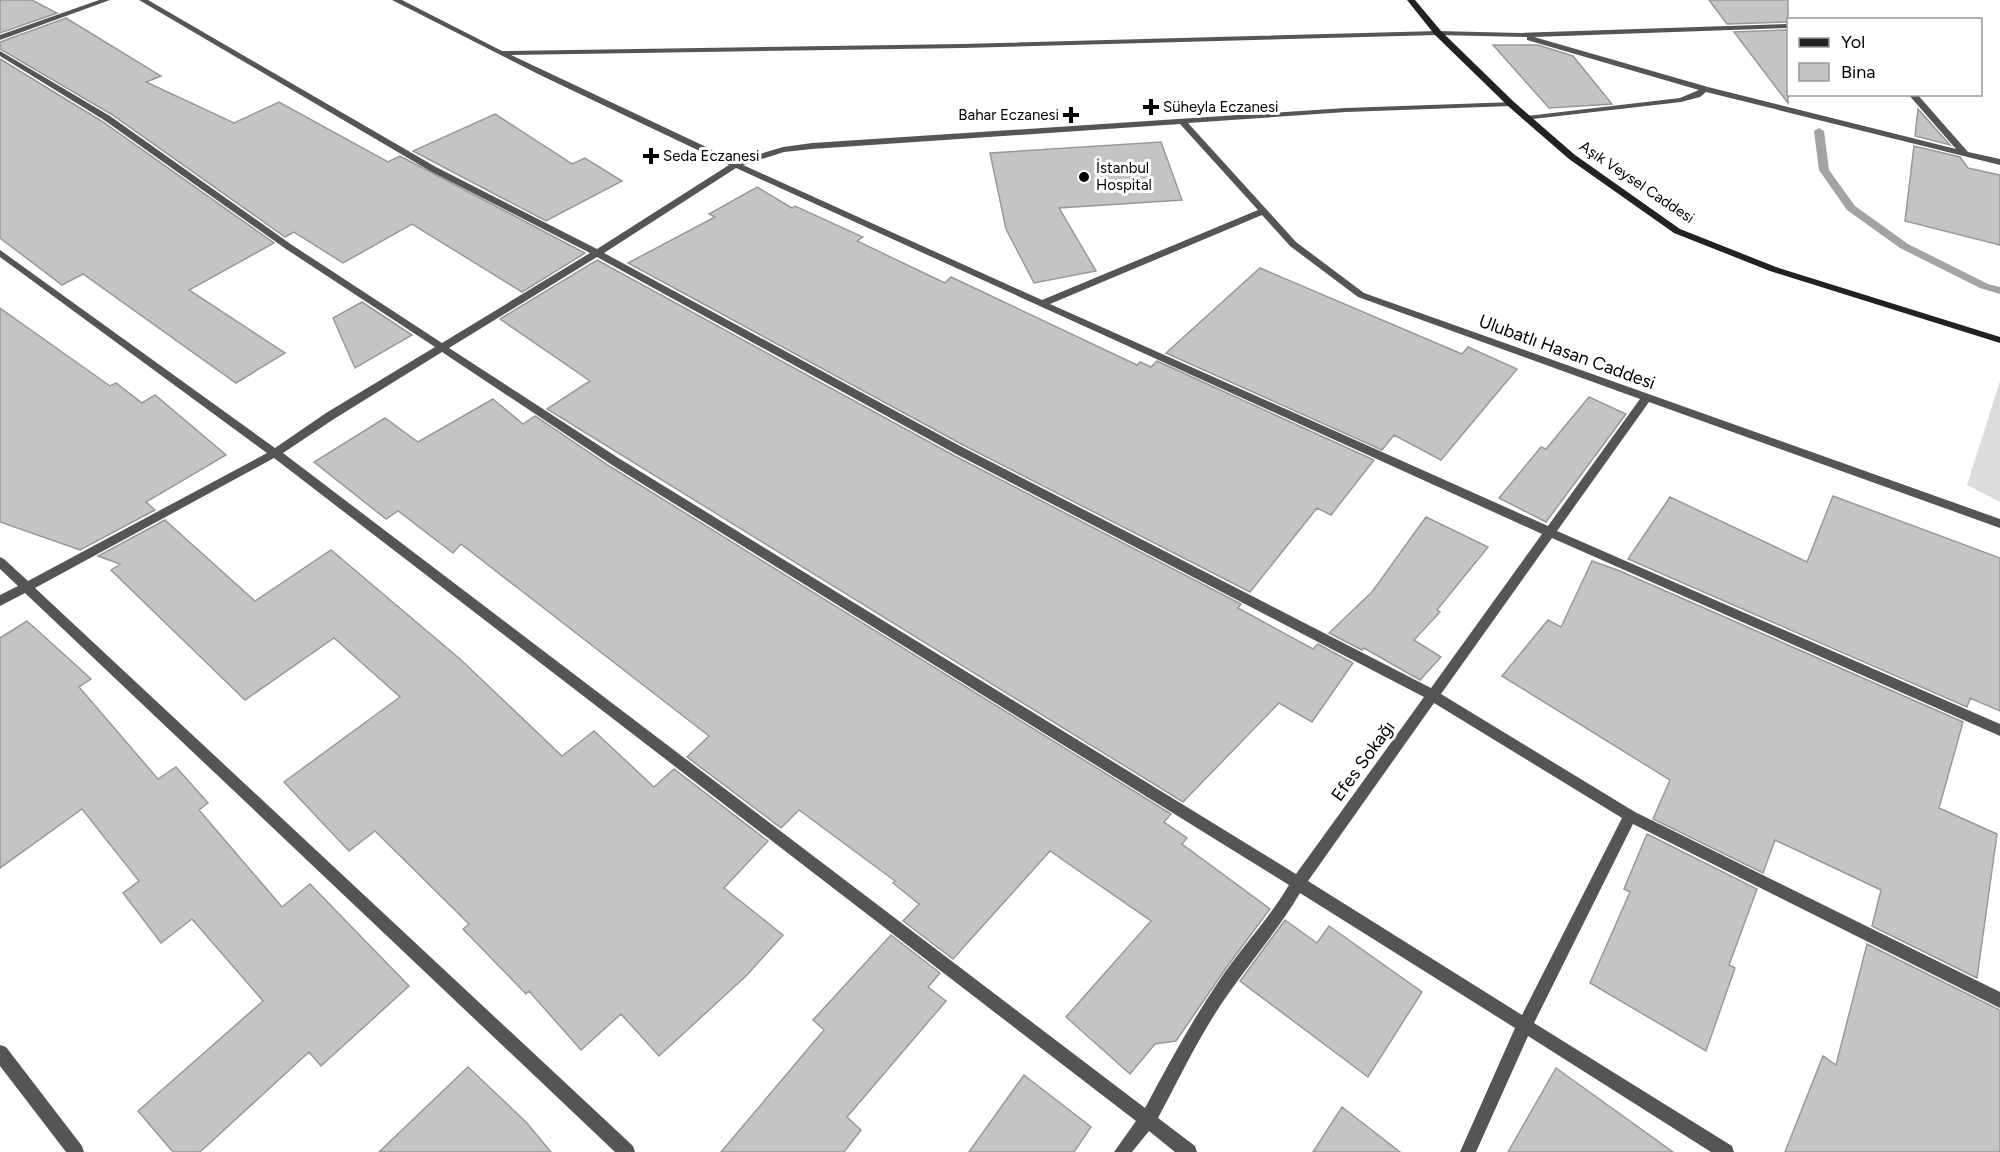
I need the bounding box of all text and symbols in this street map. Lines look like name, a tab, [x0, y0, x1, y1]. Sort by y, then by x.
legend	[1787, 18, 1982, 96]
text: Yol	[1841, 31, 1865, 53]
text: Bina	[1841, 61, 1875, 83]
place label: Süheyla Eczanesi	[1163, 98, 1279, 116]
marker: Süheyla Eczanesi	[1144, 100, 1158, 114]
place label: Bahar Eczanesi	[958, 106, 1059, 124]
marker: Bahar Eczanesi	[1064, 108, 1078, 122]
street label: Aşık Veysel Caddesi	[1576, 137, 1698, 227]
place label: Seda Eczanesi	[663, 147, 760, 165]
marker: Seda Eczanesi	[644, 149, 658, 163]
place label: İstanbul Hospital	[1096, 159, 1152, 194]
marker: İstanbul Hospital	[1077, 170, 1091, 184]
street label: Ulubatlı Hasan Caddesi	[1476, 310, 1658, 394]
street label: Efes Sokağı	[1327, 717, 1399, 805]

